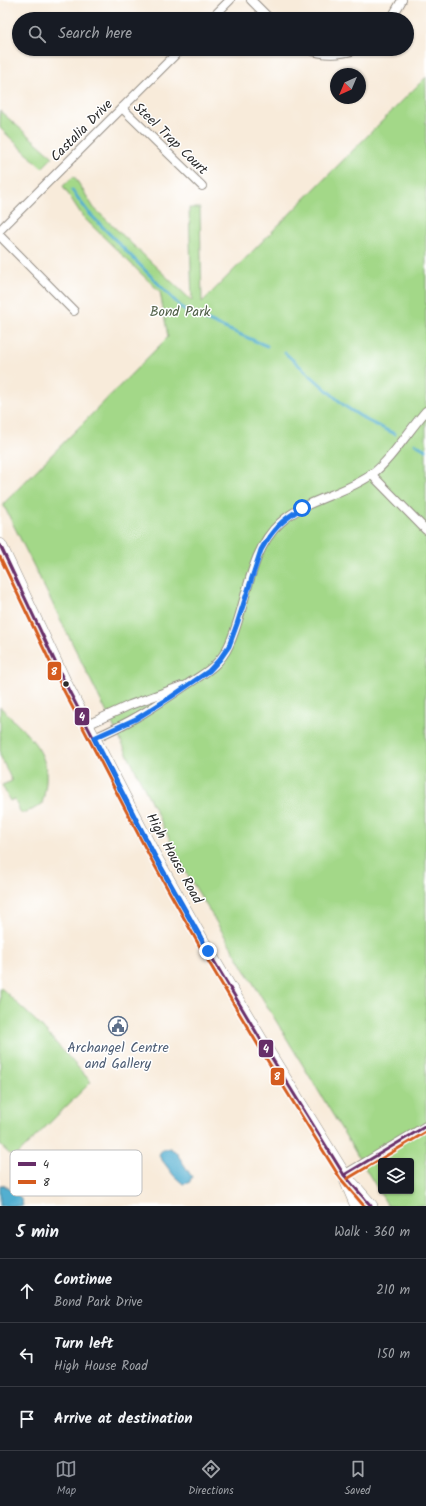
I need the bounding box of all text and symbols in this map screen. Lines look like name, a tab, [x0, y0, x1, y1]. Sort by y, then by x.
search box	[12, 12, 414, 56]
text: Search here	[58, 22, 132, 46]
icon: search	[26, 23, 48, 45]
north arrow	[330, 68, 366, 104]
street label: Castalia Drive	[45, 94, 119, 167]
street label: Steel Trap Court	[128, 97, 213, 181]
park label: Bond Park	[150, 301, 211, 323]
route start	[293, 499, 311, 517]
line badge: 8	[47, 661, 62, 681]
text: 8	[51, 663, 58, 681]
unlabelled marker	[61, 679, 71, 689]
line badge: 4	[74, 707, 90, 726]
text: 4	[79, 708, 85, 726]
street label: High House Road	[140, 809, 209, 909]
route end	[199, 942, 217, 960]
public building icon: Archangel Centre and Gallery	[107, 1015, 129, 1037]
place label: Archangel Centre and Gallery	[67, 1037, 169, 1075]
line badge: 4	[258, 1039, 274, 1058]
text: 4	[263, 1040, 269, 1058]
line badge: 8	[270, 1067, 285, 1086]
text: 8	[274, 1068, 281, 1086]
legend	[10, 1150, 142, 1196]
text: 4	[43, 1156, 49, 1174]
map controls	[378, 1158, 414, 1194]
button: layers	[378, 1158, 414, 1194]
text: 8	[43, 1174, 50, 1192]
text: 5 min	[16, 1219, 59, 1246]
text: Walk · 360 m	[334, 1222, 410, 1243]
text: Continue	[54, 1268, 112, 1292]
icon: ahead	[16, 1280, 38, 1302]
text: 210 m	[376, 1280, 410, 1301]
text: Bond Park Drive	[54, 1292, 143, 1313]
text: Turn left	[54, 1332, 114, 1356]
icon: left	[16, 1344, 38, 1366]
text: 150 m	[377, 1344, 410, 1365]
text: High House Road	[54, 1356, 148, 1377]
text: Arrive at destination	[54, 1407, 193, 1431]
icon: arrive	[16, 1408, 38, 1430]
tab: Map	[55, 1458, 77, 1500]
tab: Directions	[188, 1458, 234, 1500]
tab: Saved	[345, 1458, 371, 1500]

